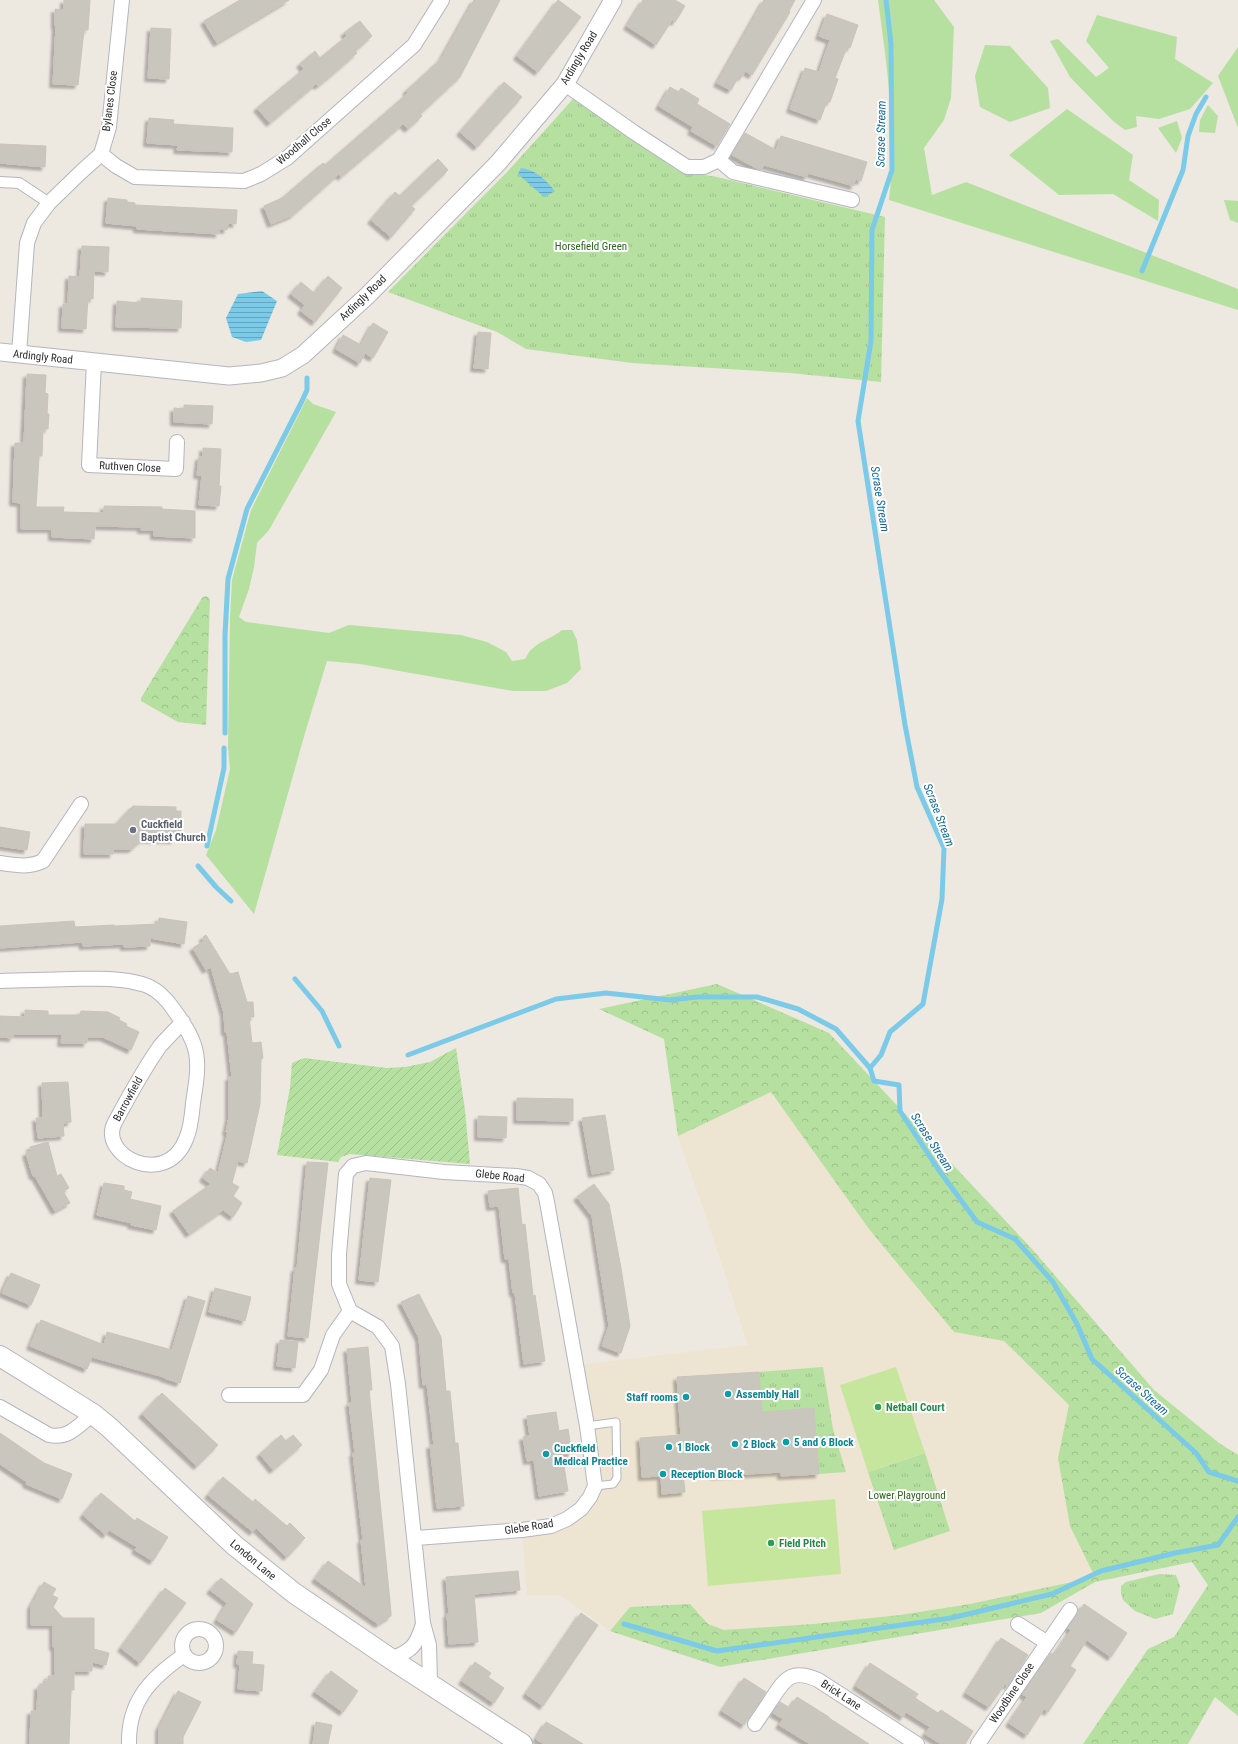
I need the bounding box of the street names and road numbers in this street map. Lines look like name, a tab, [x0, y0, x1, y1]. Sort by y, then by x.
street label: Ardingly Road	[558, 29, 600, 87]
street label: Bylanes Close	[100, 70, 120, 132]
street label: Woodhall Close	[274, 114, 334, 168]
street label: Ardingly Road	[337, 272, 389, 324]
street label: Ardingly Road	[12, 347, 74, 367]
street label: Ruthven Close	[99, 459, 161, 475]
street label: Barrowfield	[110, 1074, 146, 1124]
street label: Glebe Road	[475, 1167, 525, 1185]
street label: Glebe Road	[504, 1517, 554, 1537]
street label: London Lane	[227, 1537, 279, 1583]
street label: Woodbine Close	[987, 1660, 1037, 1726]
street label: Brick Lane	[818, 1677, 864, 1713]

